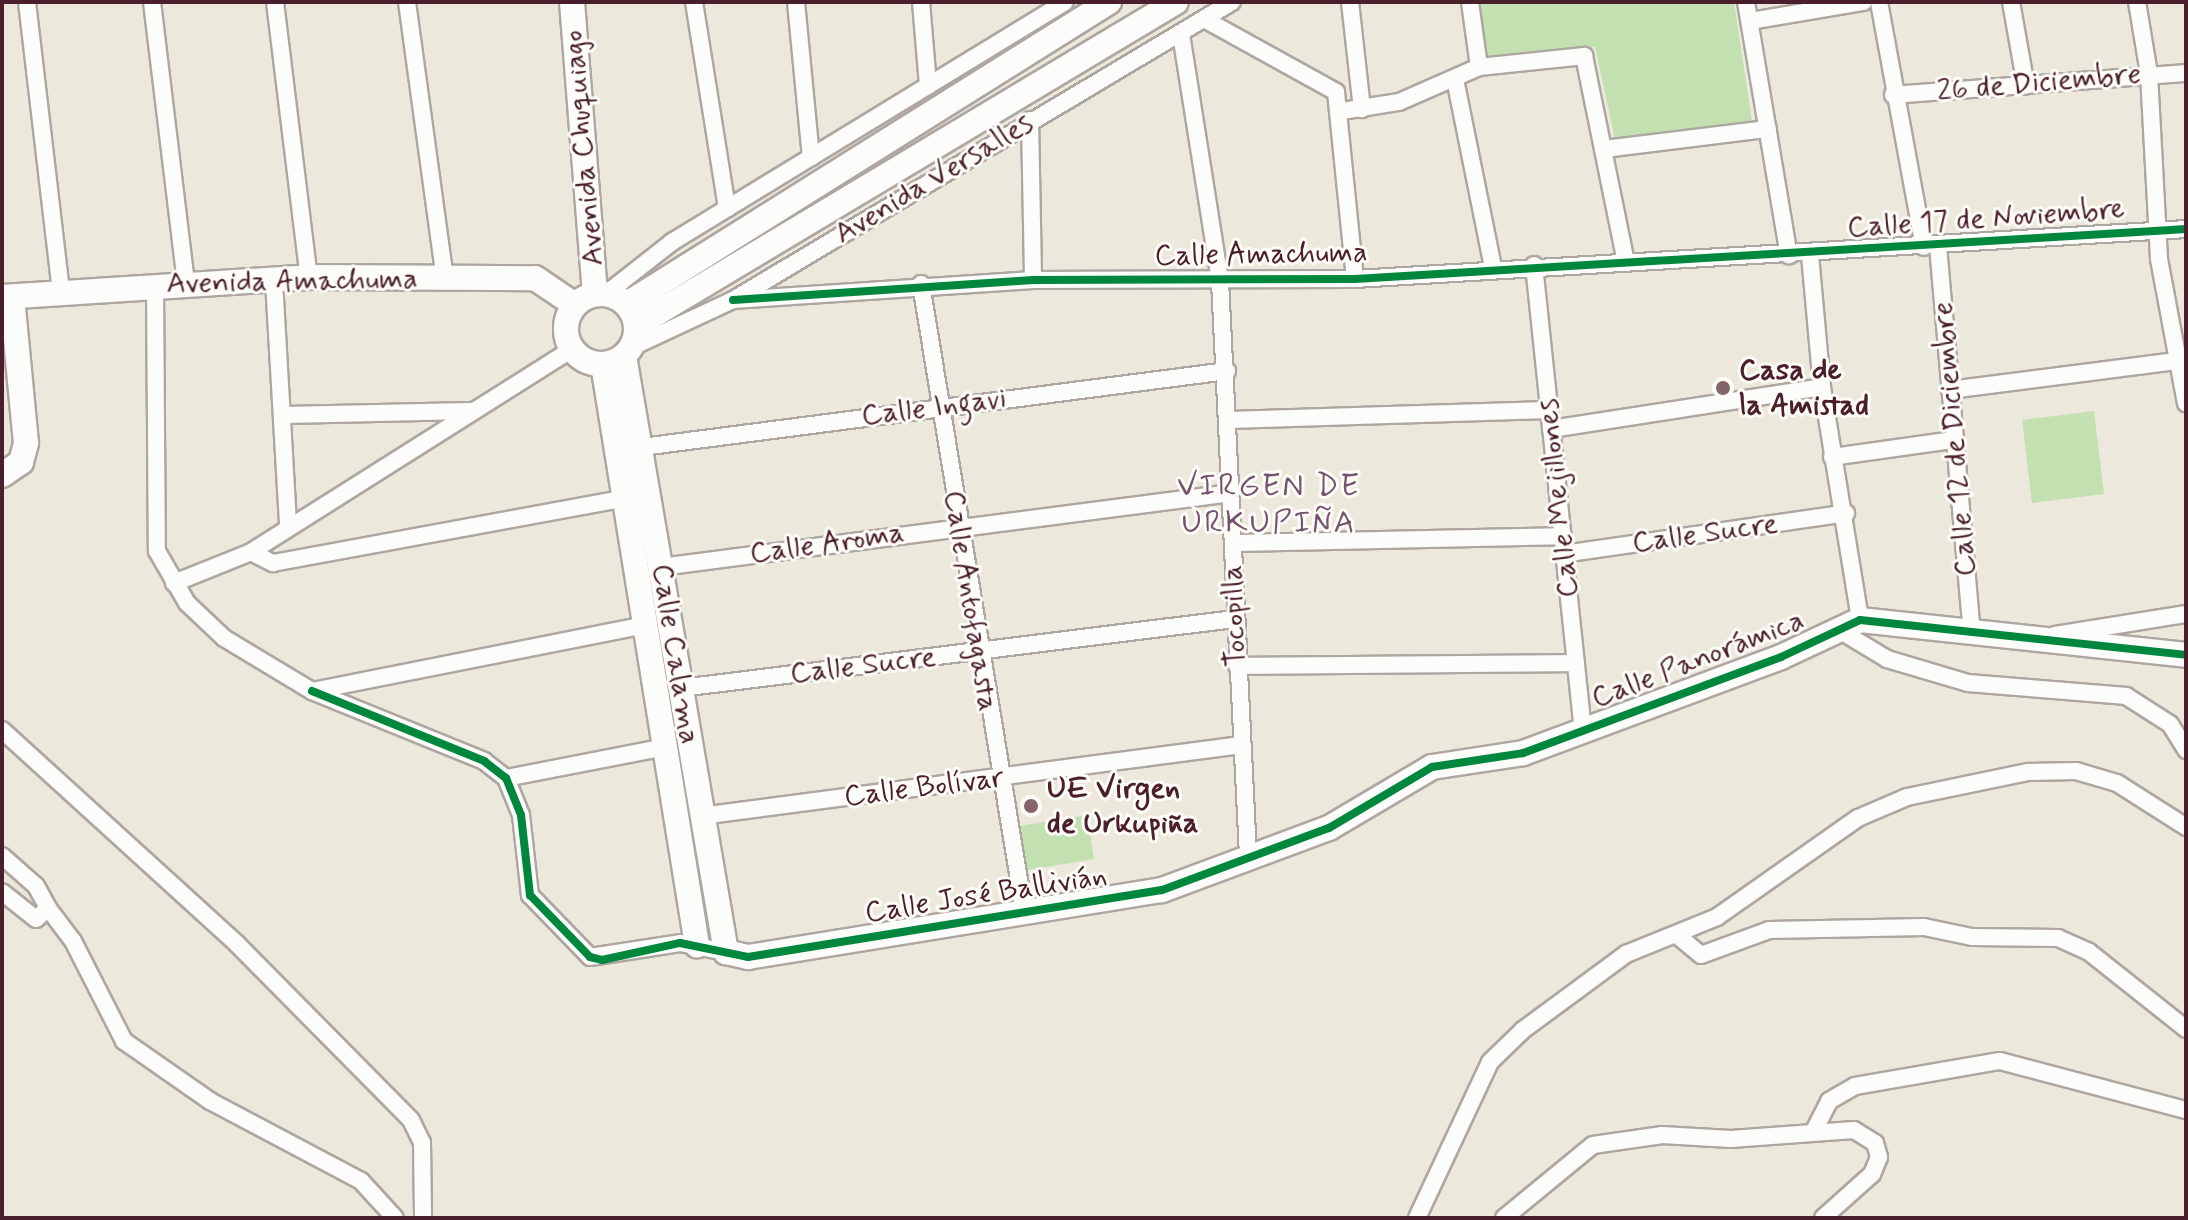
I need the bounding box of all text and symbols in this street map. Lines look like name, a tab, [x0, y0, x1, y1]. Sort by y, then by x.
street label: Avenida Chuquiago	[556, 29, 612, 267]
street label: 26 de Diciembre	[1932, 56, 2146, 110]
street label: Avenida Versalles	[830, 107, 1038, 251]
street label: Calle 17 de Noviembre	[1846, 191, 2126, 247]
street label: Calle Amachuma	[1155, 235, 1367, 275]
street label: Avenida Amachuma	[167, 262, 417, 302]
street label: Calle 12 de Diciembre	[1925, 297, 1985, 581]
place label: Casa de la Amistad	[1739, 353, 1870, 424]
marker: Casa de la Amistad	[1714, 379, 1732, 397]
street label: Calle Ingavi	[857, 381, 1011, 435]
street label: Calle Mejillones	[1531, 396, 1587, 600]
district label: VIRGEN DE URKUPIÑA	[1175, 468, 1363, 543]
street label: Calle Antofagasta	[935, 488, 1005, 714]
street label: Calle Sucre	[1631, 506, 1779, 562]
street label: Calle Aroma	[748, 515, 906, 573]
street label: Calle Calama	[643, 561, 707, 747]
street label: Tocopilla	[1215, 564, 1255, 668]
street label: Calle Panorámica	[1589, 604, 1807, 716]
street label: Calle Sucre	[789, 639, 937, 693]
street label: Calle Bolívar	[842, 760, 1006, 816]
place label: UE Virgen de Urkupiña	[1047, 771, 1193, 842]
marker: UE Virgen de Urkupiña	[1022, 797, 1040, 815]
street label: Calle José Ballivián	[862, 858, 1110, 932]

